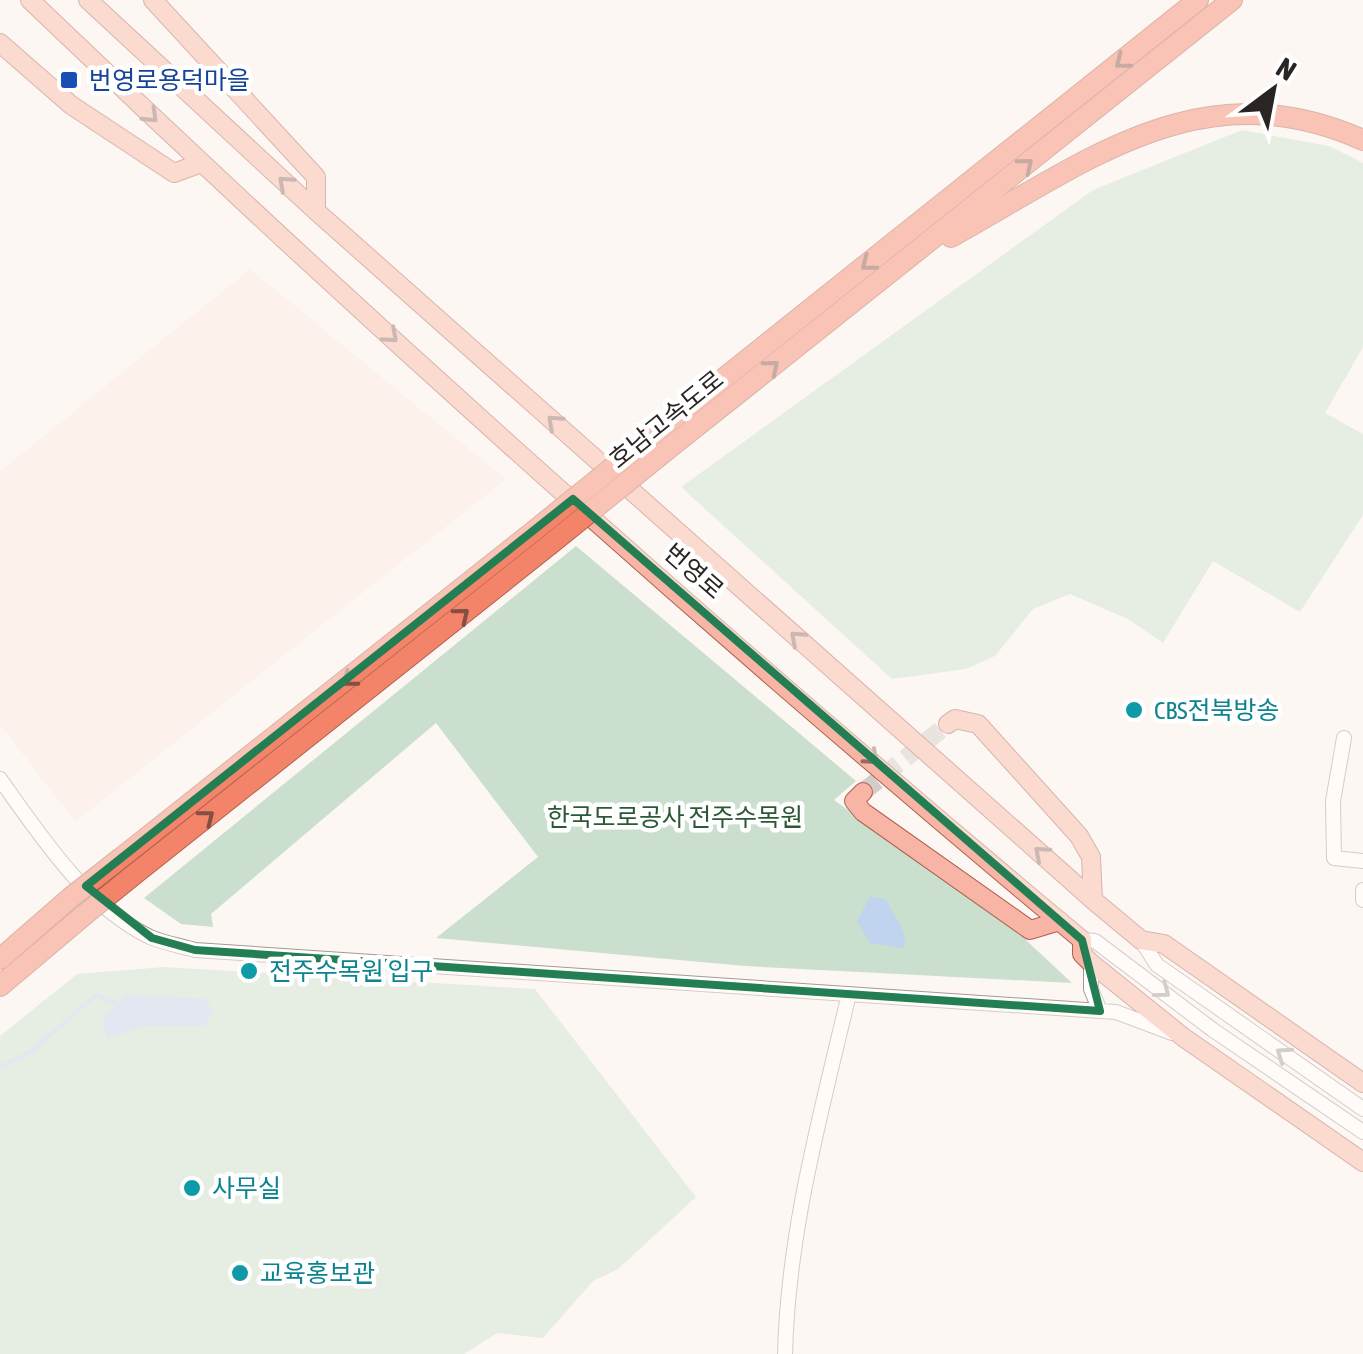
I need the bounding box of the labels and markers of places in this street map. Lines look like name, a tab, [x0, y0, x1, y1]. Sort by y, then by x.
place label: 번영로용덕마을	[89, 66, 250, 94]
marker: 번영로용덕마을	[58, 69, 80, 91]
place label: CBS전북방송	[1154, 696, 1280, 724]
marker: CBS전북방송	[1123, 699, 1145, 721]
place label: 전주수목원 입구	[269, 957, 433, 985]
marker: 전주수목원 입구	[238, 960, 260, 982]
place label: 사무실	[212, 1174, 281, 1202]
marker: 사무실	[181, 1177, 203, 1199]
place label: 교육홍보관	[260, 1259, 375, 1287]
marker: 교육홍보관	[229, 1262, 251, 1284]

